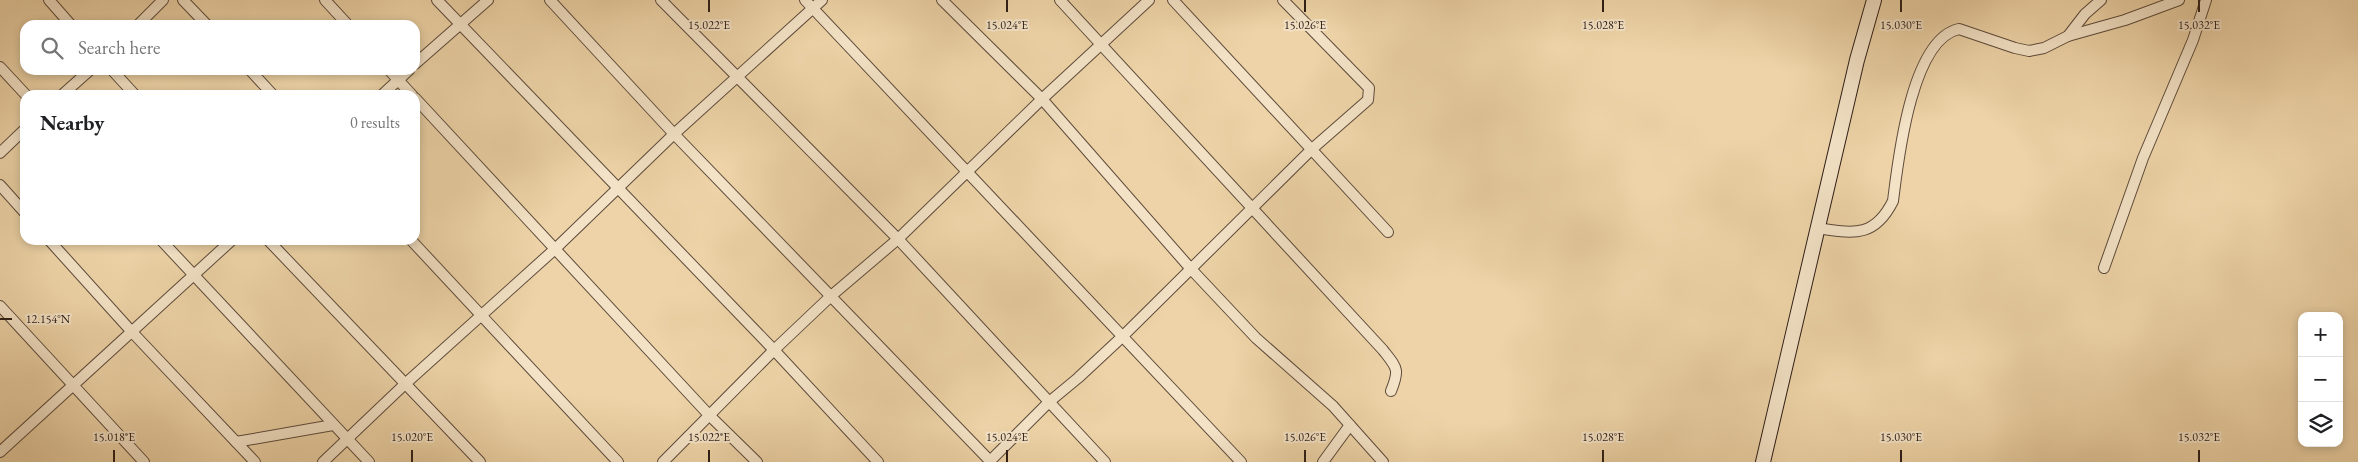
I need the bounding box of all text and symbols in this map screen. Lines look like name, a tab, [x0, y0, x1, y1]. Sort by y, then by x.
text: 15.022°E	[688, 17, 730, 33]
text: 15.024°E	[986, 17, 1028, 33]
text: 15.026°E	[1284, 17, 1326, 33]
text: 15.028°E	[1582, 17, 1624, 33]
text: 15.030°E	[1880, 17, 1922, 33]
text: 15.032°E	[2178, 17, 2220, 33]
search box	[20, 20, 420, 75]
icon: search	[38, 34, 66, 62]
text: Search here	[78, 35, 160, 60]
text: Nearby	[40, 109, 104, 136]
text: 0 results	[350, 112, 400, 133]
text: 12.154°N	[26, 311, 71, 327]
map controls	[2298, 312, 2343, 447]
button: +	[2298, 312, 2343, 357]
button: −	[2298, 357, 2343, 402]
button: layers	[2298, 402, 2343, 447]
text: 15.018°E	[93, 429, 135, 445]
text: 15.020°E	[391, 429, 433, 445]
text: 15.022°E	[688, 429, 730, 445]
text: 15.024°E	[986, 429, 1028, 445]
text: 15.026°E	[1284, 429, 1326, 445]
text: 15.028°E	[1582, 429, 1624, 445]
text: 15.030°E	[1880, 429, 1922, 445]
text: 15.032°E	[2178, 429, 2220, 445]

